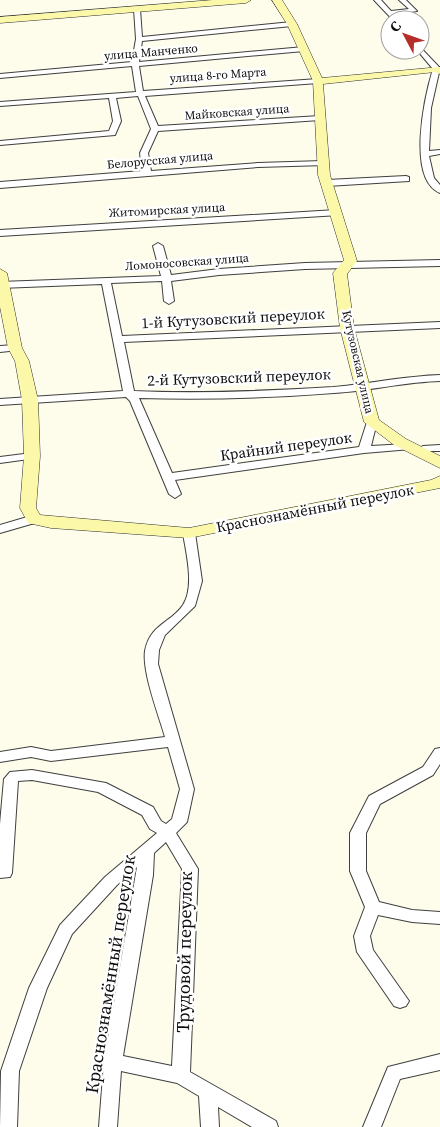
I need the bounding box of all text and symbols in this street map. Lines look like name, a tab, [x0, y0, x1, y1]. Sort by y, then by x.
north arrow	[380, 10, 430, 60]
text: С	[385, 16, 406, 36]
street label: улица Манченко	[103, 40, 199, 64]
street label: улица 8-го Марта	[169, 64, 268, 86]
street label: Майковская улица	[184, 100, 291, 124]
street label: Белорусская улица	[106, 147, 215, 173]
street label: Житомирская улица	[108, 199, 226, 221]
street label: Ломоносовская улица	[125, 250, 250, 274]
street label: 1-й Кутузовский переулок	[141, 303, 326, 333]
street label: Кутузовская улица	[338, 309, 378, 416]
street label: 2-й Кутузовский переулок	[147, 363, 332, 391]
street label: Крайний переулок	[219, 426, 354, 466]
street label: Краснознамённый переулок	[214, 478, 416, 537]
street label: Краснознамённый переулок	[79, 853, 141, 1095]
street label: Трудовой переулок	[170, 871, 198, 1033]

